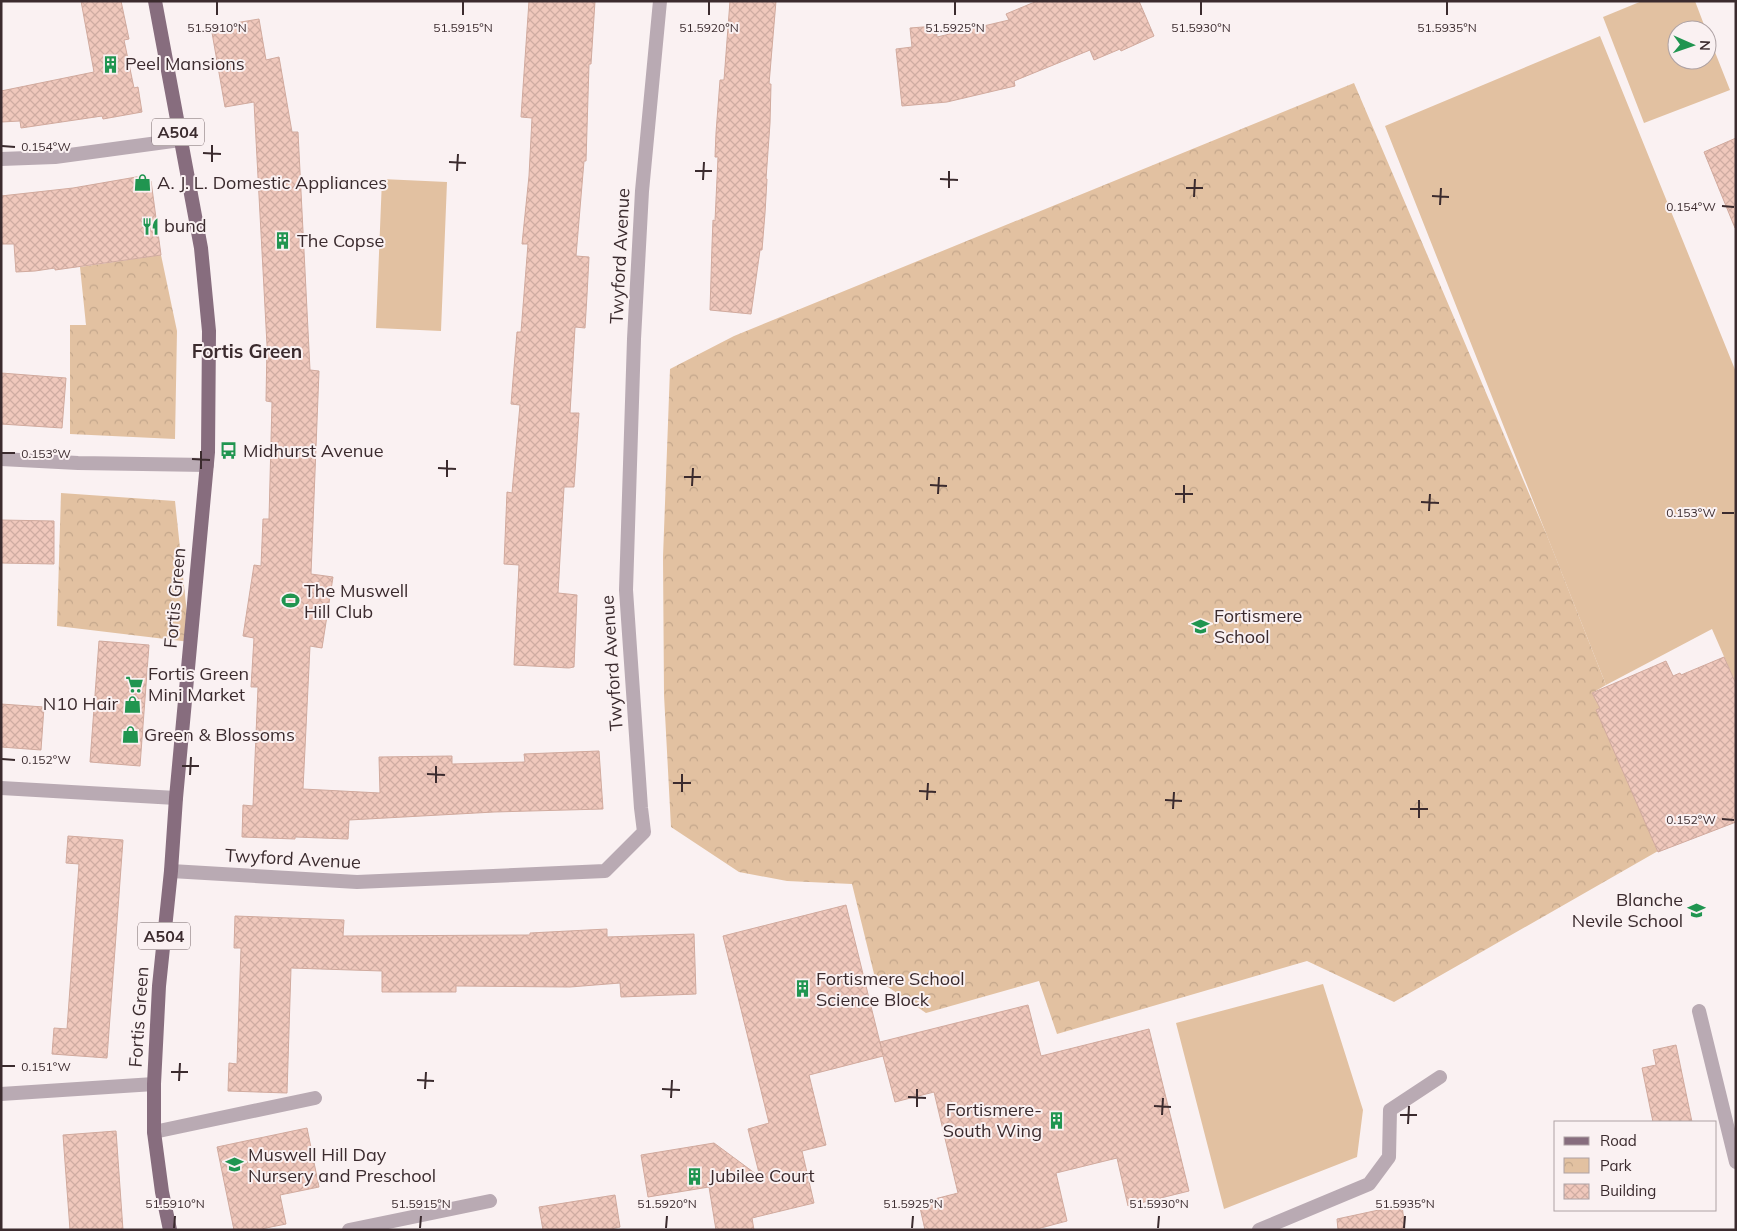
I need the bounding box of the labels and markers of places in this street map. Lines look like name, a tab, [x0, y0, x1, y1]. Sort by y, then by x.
place label: Peel Mansions	[125, 52, 245, 75]
building icon: Peel Mansions	[101, 54, 121, 74]
place label: A. J. L. Domestic Appliances	[157, 171, 387, 194]
shop icon: A. J. L. Domestic Appliances	[133, 173, 153, 193]
place label: bund	[164, 214, 207, 237]
restaurant icon: bund	[140, 216, 160, 236]
place label: The Copse	[297, 229, 384, 252]
building icon: The Copse	[273, 231, 293, 251]
place label: Midhurst Avenue	[243, 439, 383, 462]
bus stop icon: Midhurst Avenue	[219, 441, 239, 461]
place label: The Muswell Hill Club	[304, 579, 408, 623]
sports icon: The Muswell Hill Club	[280, 591, 300, 611]
place label: Fortismere School	[1214, 604, 1302, 648]
school or university icon: Fortismere School	[1190, 616, 1210, 636]
place label: Fortis Green Mini Market	[148, 662, 249, 706]
supermarket icon: Fortis Green Mini Market	[124, 674, 144, 694]
place label: N10 Hair	[43, 692, 118, 715]
shop icon: N10 Hair	[122, 694, 142, 714]
place label: Green & Blossoms	[144, 723, 295, 746]
shop icon: Green & Blossoms	[120, 725, 140, 745]
place label: Blanche Nevile School	[1572, 888, 1683, 932]
school or university icon: Blanche Nevile School	[1687, 900, 1707, 920]
place label: Fortismere School Science Block	[816, 967, 965, 1011]
building icon: Fortismere School Science Block	[792, 979, 812, 999]
place label: Fortismere- South Wing	[943, 1098, 1042, 1142]
building icon: Fortismere- South Wing	[1046, 1110, 1066, 1130]
place label: Muswell Hill Day Nursery and Preschool	[248, 1143, 436, 1187]
school or university icon: Muswell Hill Day Nursery and Preschool	[224, 1155, 244, 1175]
place label: Jubilee Court	[709, 1164, 815, 1187]
building icon: Jubilee Court	[685, 1166, 705, 1186]

